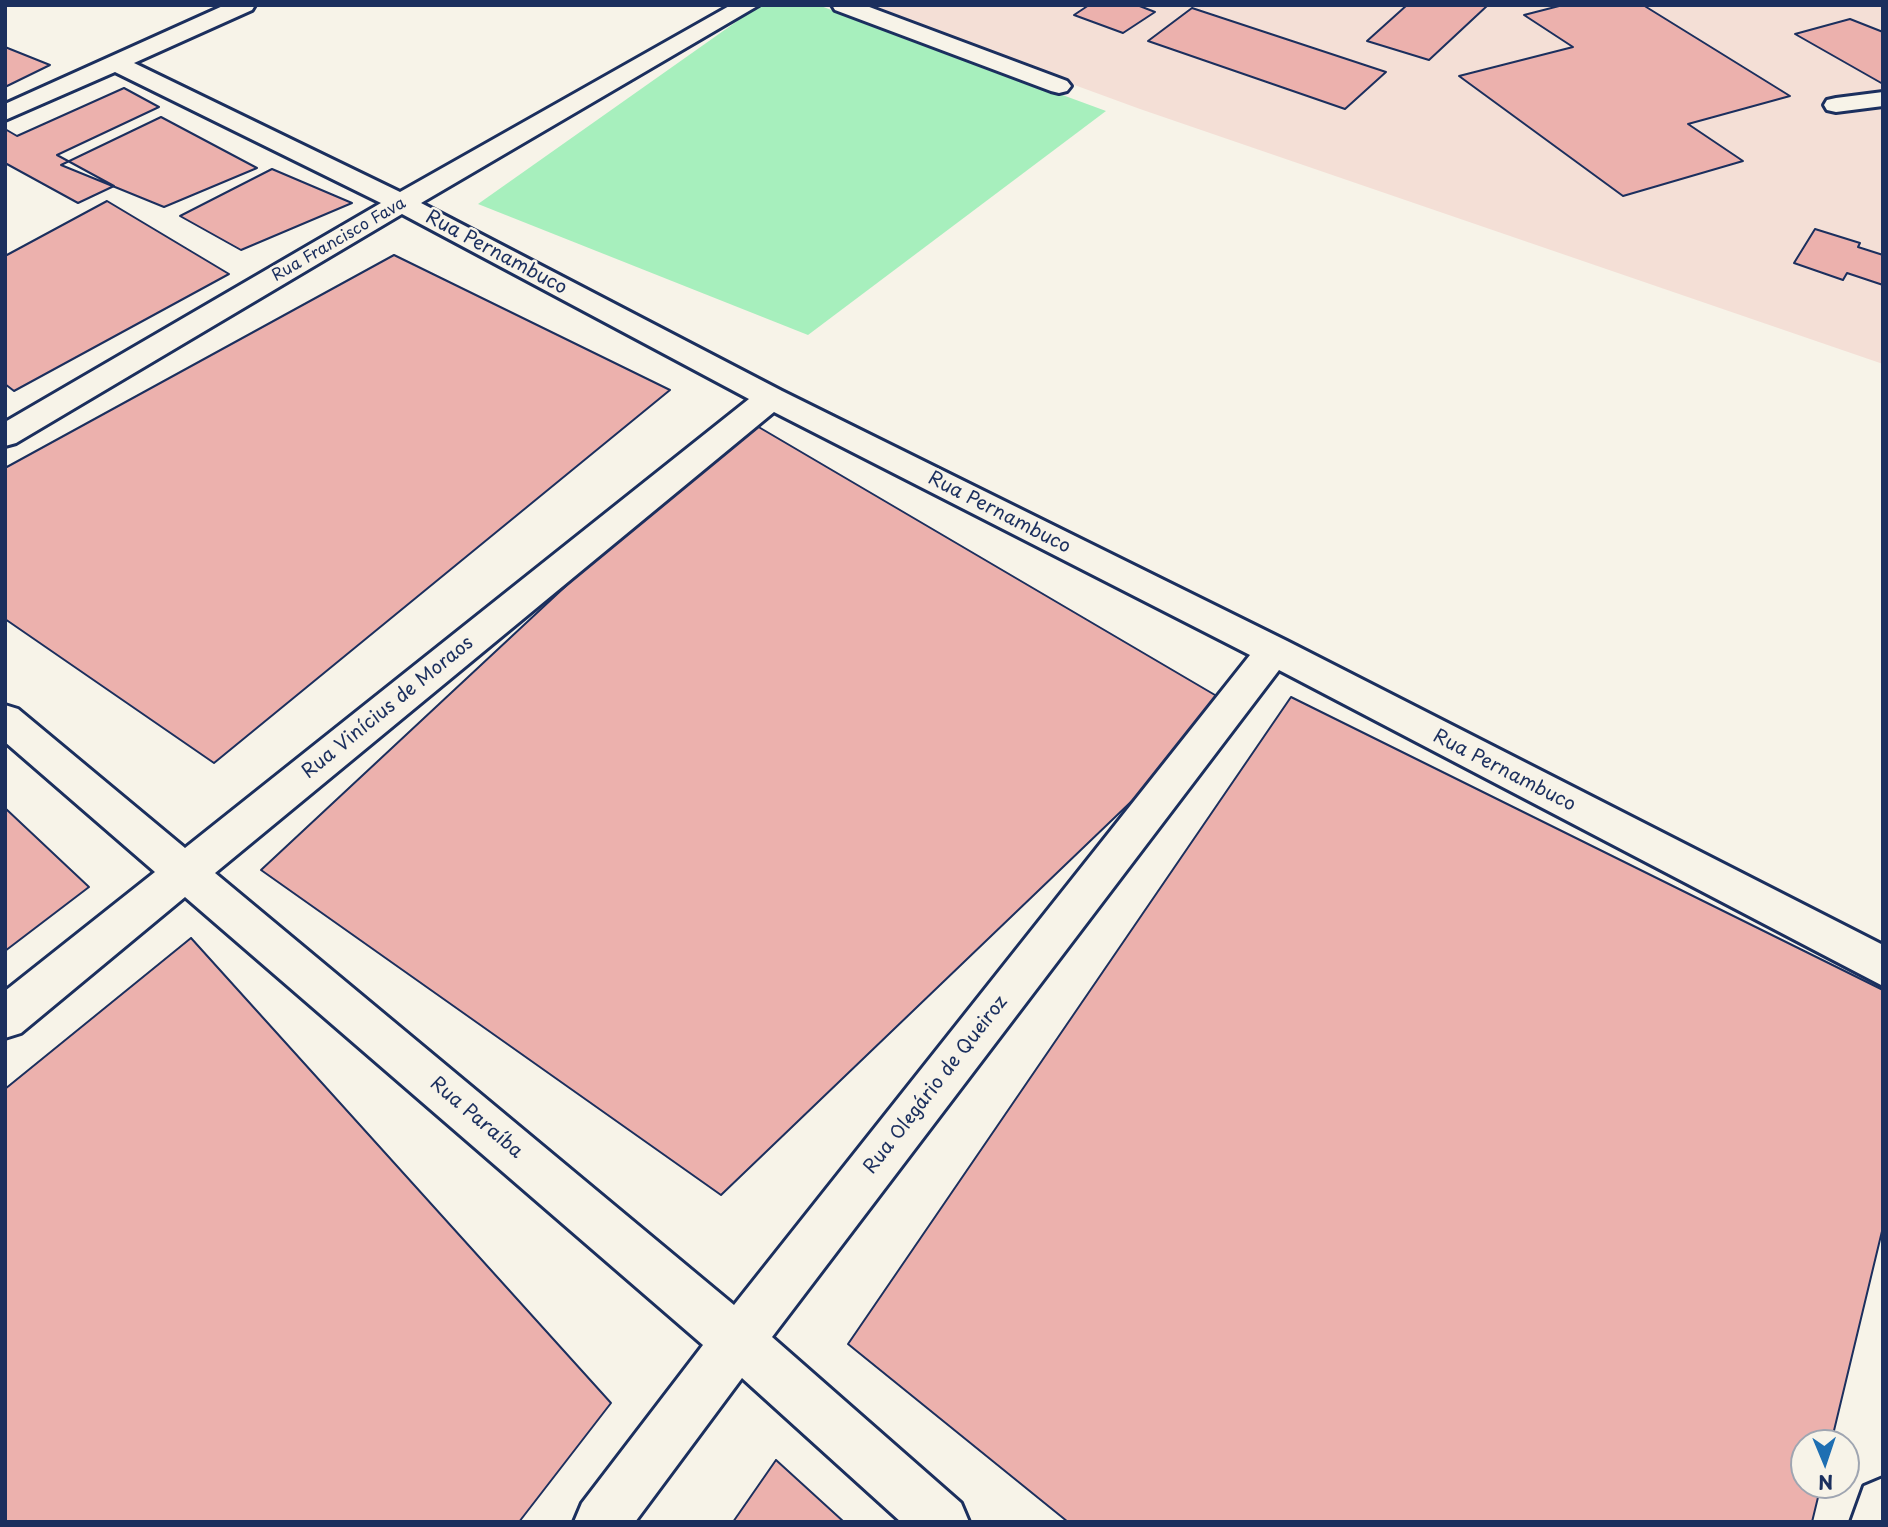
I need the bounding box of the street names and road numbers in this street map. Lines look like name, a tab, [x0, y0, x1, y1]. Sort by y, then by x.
street label: Rua Francisco Fava	[269, 194, 409, 286]
street label: Rua Pernambuco	[421, 206, 571, 300]
street label: Rua Pernambuco	[924, 467, 1074, 559]
street label: Rua Vinícius de Moraos	[298, 632, 478, 784]
street label: Rua Pernambuco	[1429, 725, 1579, 817]
street label: Rua Olegário de Queiroz	[859, 991, 1013, 1179]
street label: Rua Paraíba	[425, 1073, 527, 1163]

